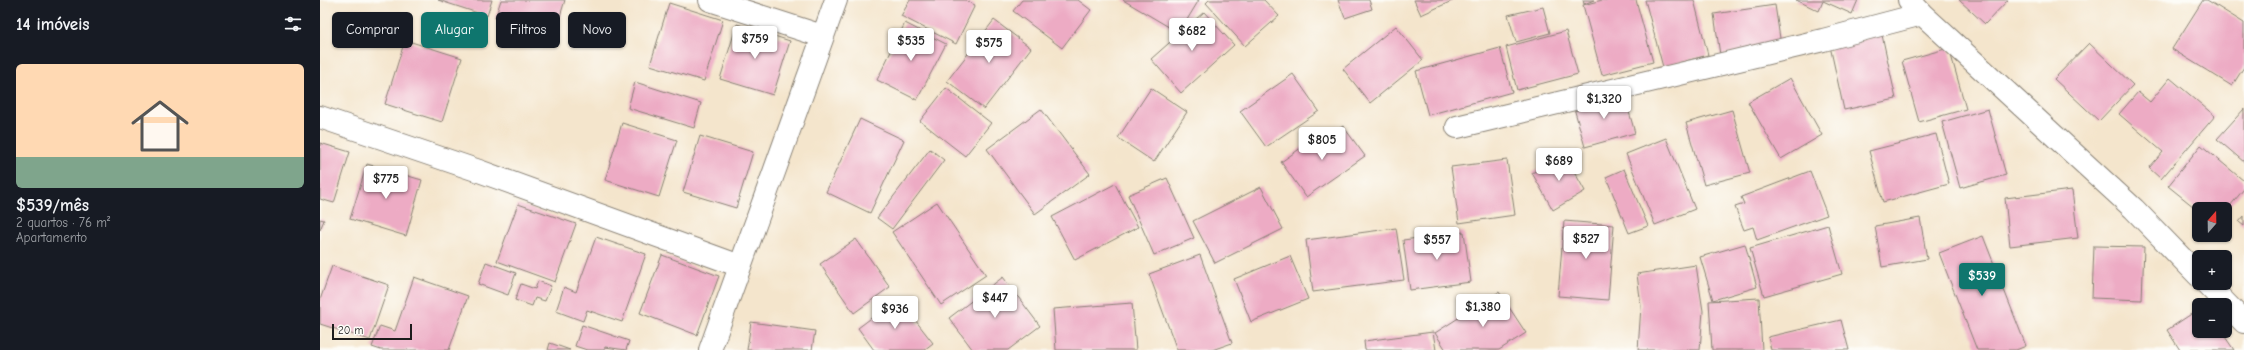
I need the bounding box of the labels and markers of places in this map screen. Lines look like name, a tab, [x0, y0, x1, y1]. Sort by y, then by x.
pin: $682	[1168, 18, 1216, 52]
pin: $759	[731, 26, 779, 60]
pin: $535	[887, 28, 935, 62]
pin: $575	[965, 30, 1013, 64]
pin: $1,320	[1571, 86, 1637, 120]
pin: $805	[1298, 127, 1346, 161]
pin: $689	[1535, 148, 1583, 182]
pin: $775	[362, 166, 410, 200]
pin: $527	[1562, 226, 1610, 260]
pin: $557	[1413, 227, 1461, 261]
pin: $539	[1958, 263, 2006, 297]
pin: $447	[971, 285, 1019, 319]
pin: $1,380	[1450, 294, 1516, 328]
pin: $936	[871, 296, 919, 330]

